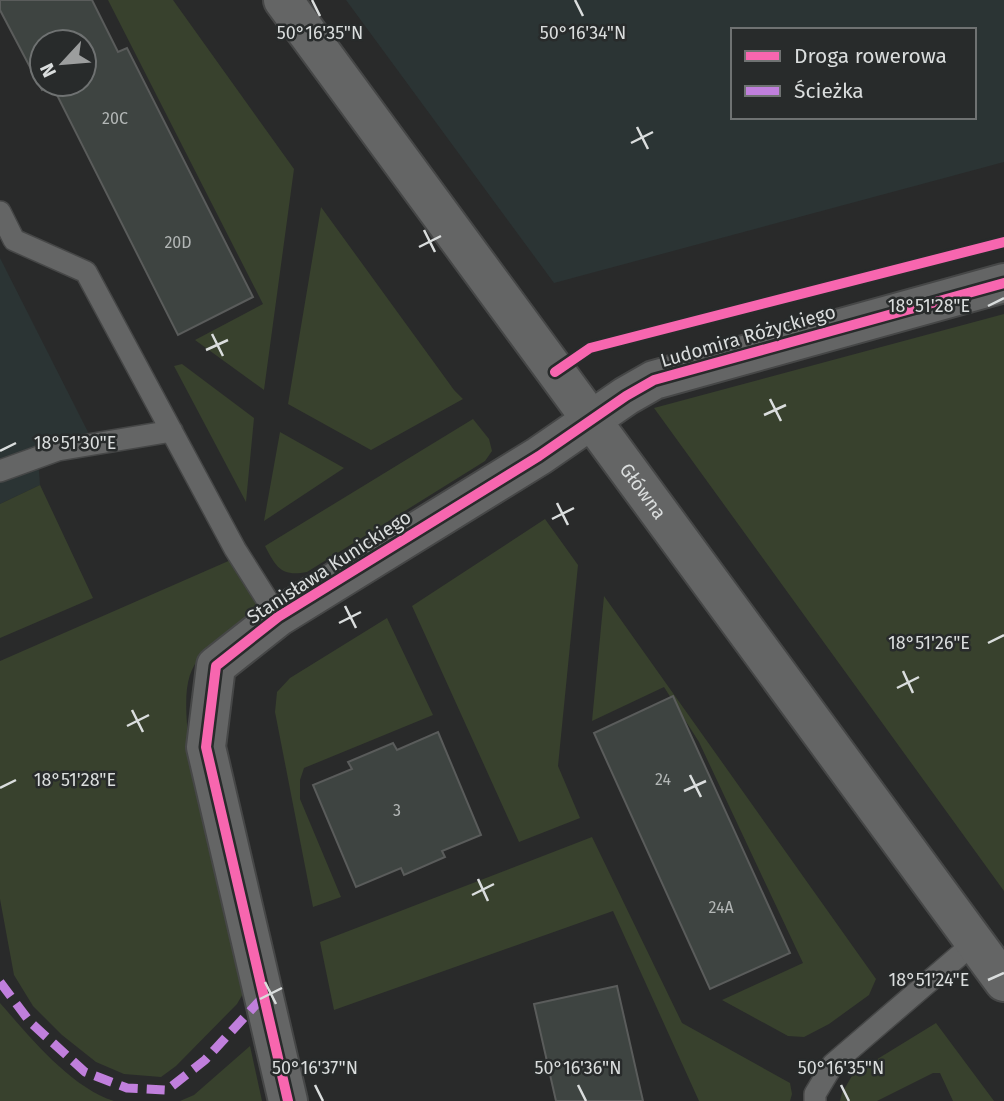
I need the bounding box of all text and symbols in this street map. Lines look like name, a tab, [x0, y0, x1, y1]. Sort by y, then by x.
text: 50°16'35"N	[277, 22, 363, 44]
text: 50°16'34"N	[540, 22, 626, 44]
north arrow	[28, 28, 98, 98]
legend	[731, 28, 976, 119]
text: Droga rowerowa	[794, 43, 947, 69]
text: N	[35, 60, 61, 81]
text: Ścieżka	[794, 78, 864, 104]
house number: 20C	[102, 109, 128, 128]
house number: 20D	[164, 233, 192, 252]
text: 18°51'28"E	[888, 295, 970, 317]
street label: Ludomira Różyckiego	[658, 300, 838, 372]
text: 18°51'30"E	[34, 432, 116, 454]
street label: Główna	[615, 458, 672, 523]
street label: Stanisława Kunickiego	[243, 505, 415, 629]
text: 18°51'26"E	[888, 632, 970, 654]
text: 18°51'28"E	[34, 769, 116, 791]
house number: 24	[655, 770, 671, 789]
house number: 3	[393, 801, 401, 820]
house number: 24A	[708, 898, 734, 917]
text: 18°51'24"E	[889, 969, 969, 991]
text: 50°16'37"N	[272, 1057, 358, 1079]
text: 50°16'36"N	[534, 1057, 622, 1079]
text: 50°16'35"N	[798, 1057, 884, 1079]

